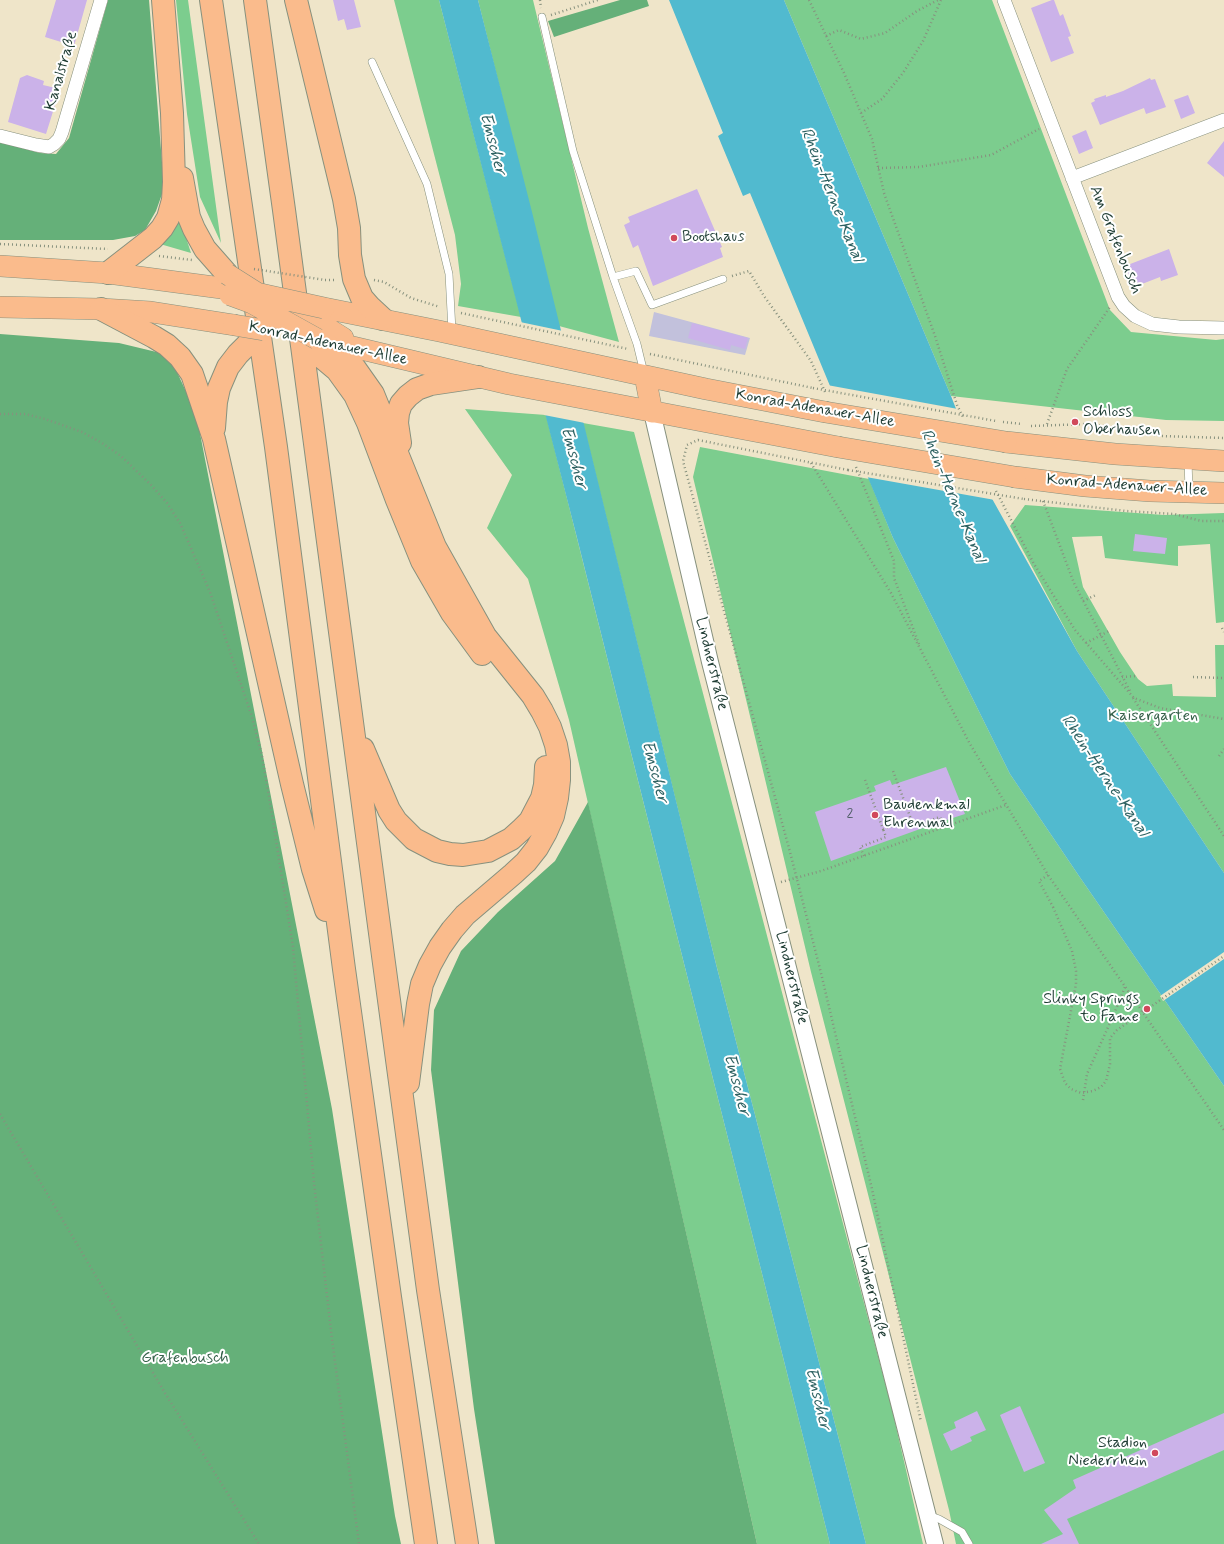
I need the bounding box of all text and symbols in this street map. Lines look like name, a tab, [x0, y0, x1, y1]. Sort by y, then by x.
street label: Kanalstraße	[42, 29, 82, 113]
water label: Emscher	[474, 111, 510, 177]
water label: Rhein-Herne-Kanal	[795, 125, 867, 265]
street label: Am Grafenbusch	[1085, 183, 1145, 297]
place label: Bootshaus	[682, 228, 744, 248]
marker: Bootshaus	[669, 233, 679, 243]
street label: Konrad-Adenauer-Allee	[247, 318, 409, 370]
street label: Konrad-Adenauer-Allee	[734, 386, 896, 432]
place label: Schloss Oberhausen	[1083, 403, 1160, 441]
marker: Schloss Oberhausen	[1070, 417, 1080, 427]
water label: Emscher	[555, 425, 591, 491]
water label: Rhein-Herne-Kanal	[915, 426, 989, 566]
street label: Konrad-Adenauer-Allee	[1046, 471, 1208, 501]
street label: Lindnerstraße	[690, 615, 732, 713]
park label: Kaisergarten	[1108, 707, 1198, 727]
water label: Rhein-Herne-Kanal	[1056, 711, 1152, 841]
water label: Emscher	[636, 739, 672, 805]
place label: Baudenkmal Ehrenmal	[883, 796, 970, 834]
house number: 2	[847, 806, 853, 822]
marker: Baudenkmal Ehrenmal	[870, 810, 880, 820]
street label: Lindnerstraße	[770, 929, 812, 1027]
place label: Slinky Springs to Fame	[1043, 990, 1139, 1028]
marker: Slinky Springs to Fame	[1142, 1004, 1152, 1014]
water label: Emscher	[718, 1052, 754, 1118]
street label: Lindnerstraße	[850, 1243, 892, 1341]
park label: Grafenbusch	[141, 1349, 229, 1369]
water label: Emscher	[799, 1366, 835, 1432]
place label: Stadion Niederrhein	[1068, 1434, 1147, 1472]
marker: Stadion Niederrhein	[1150, 1448, 1160, 1458]

